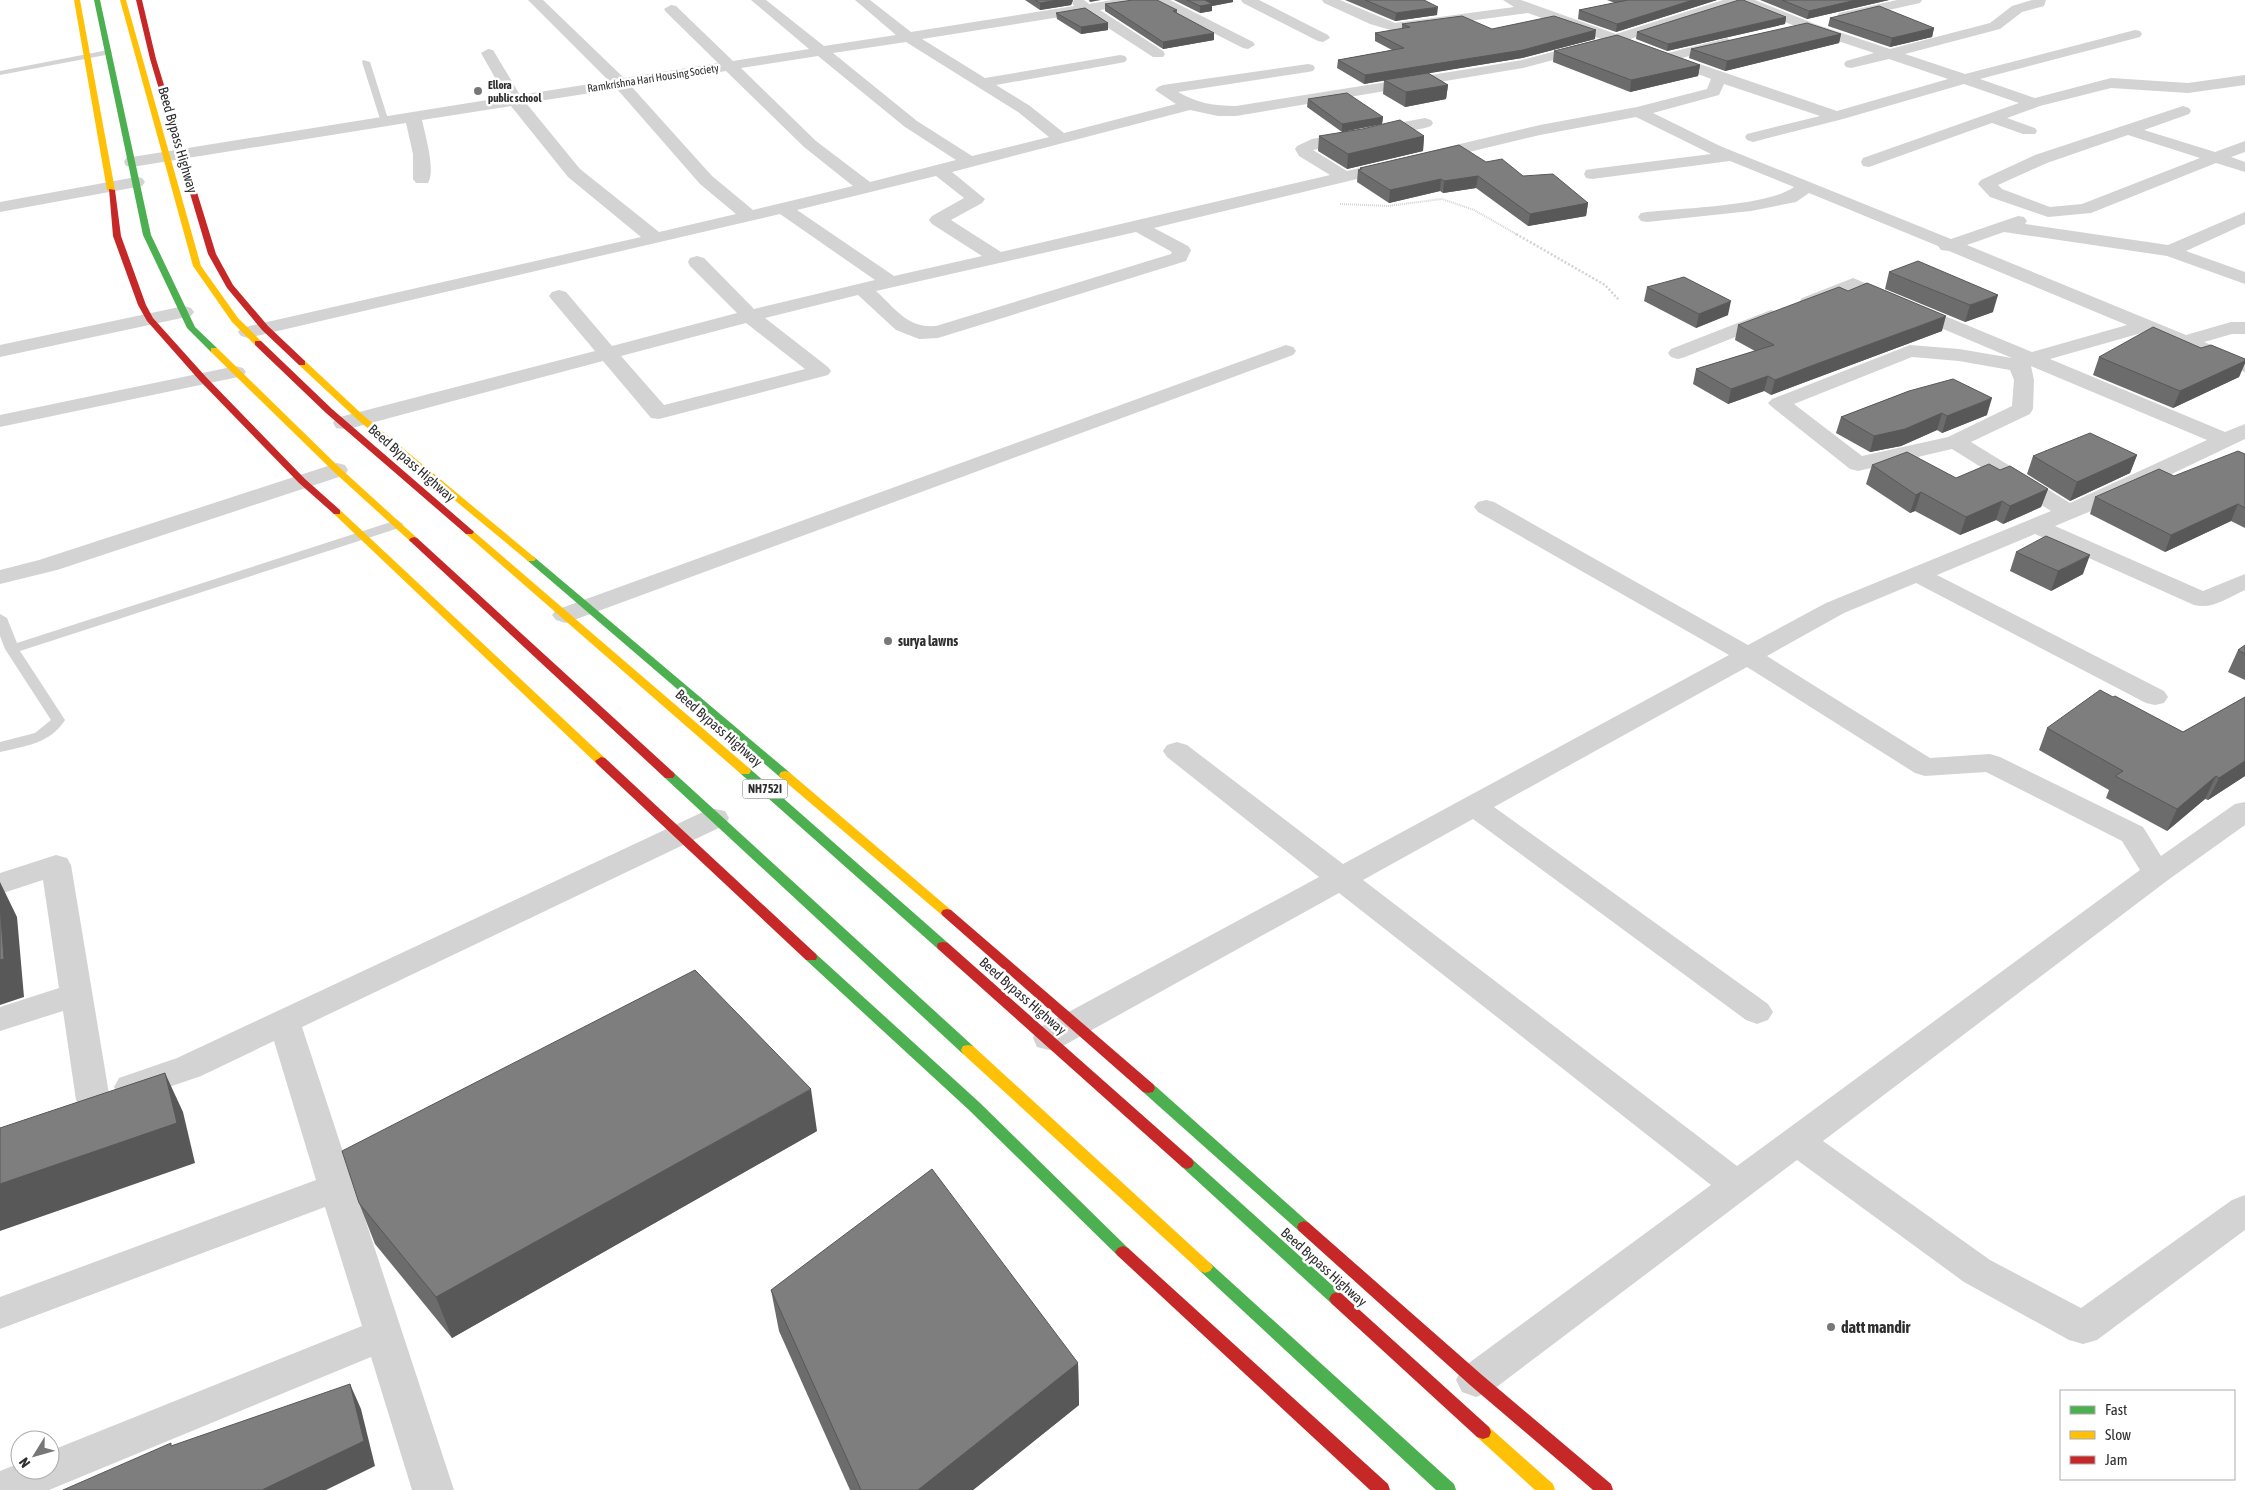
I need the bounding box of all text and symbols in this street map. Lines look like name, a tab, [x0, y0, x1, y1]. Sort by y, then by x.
street label: Ramkrishna Hari Housing Society	[586, 62, 720, 94]
place label: Ellora public school	[488, 79, 542, 104]
street label: Beed Bypass Highway	[155, 85, 201, 195]
marker: Ellora public school	[472, 85, 484, 97]
street label: Beed Bypass Highway	[365, 421, 459, 505]
place label: surya lawns	[898, 633, 958, 649]
marker: surya lawns	[882, 635, 894, 647]
street label: Beed Bypass Highway	[672, 686, 766, 770]
road number: NH752I	[742, 780, 788, 799]
street label: Beed Bypass Highway	[976, 954, 1070, 1038]
street label: Beed Bypass Highway	[1278, 1224, 1370, 1310]
place label: datt mandir	[1841, 1318, 1910, 1336]
marker: datt mandir	[1825, 1321, 1837, 1333]
legend	[2060, 1390, 2235, 1480]
text: Fast	[2105, 1401, 2127, 1418]
text: Slow	[2105, 1426, 2131, 1443]
north arrow	[10, 1430, 60, 1480]
text: Jam	[2105, 1451, 2128, 1468]
text: N	[16, 1455, 33, 1471]

